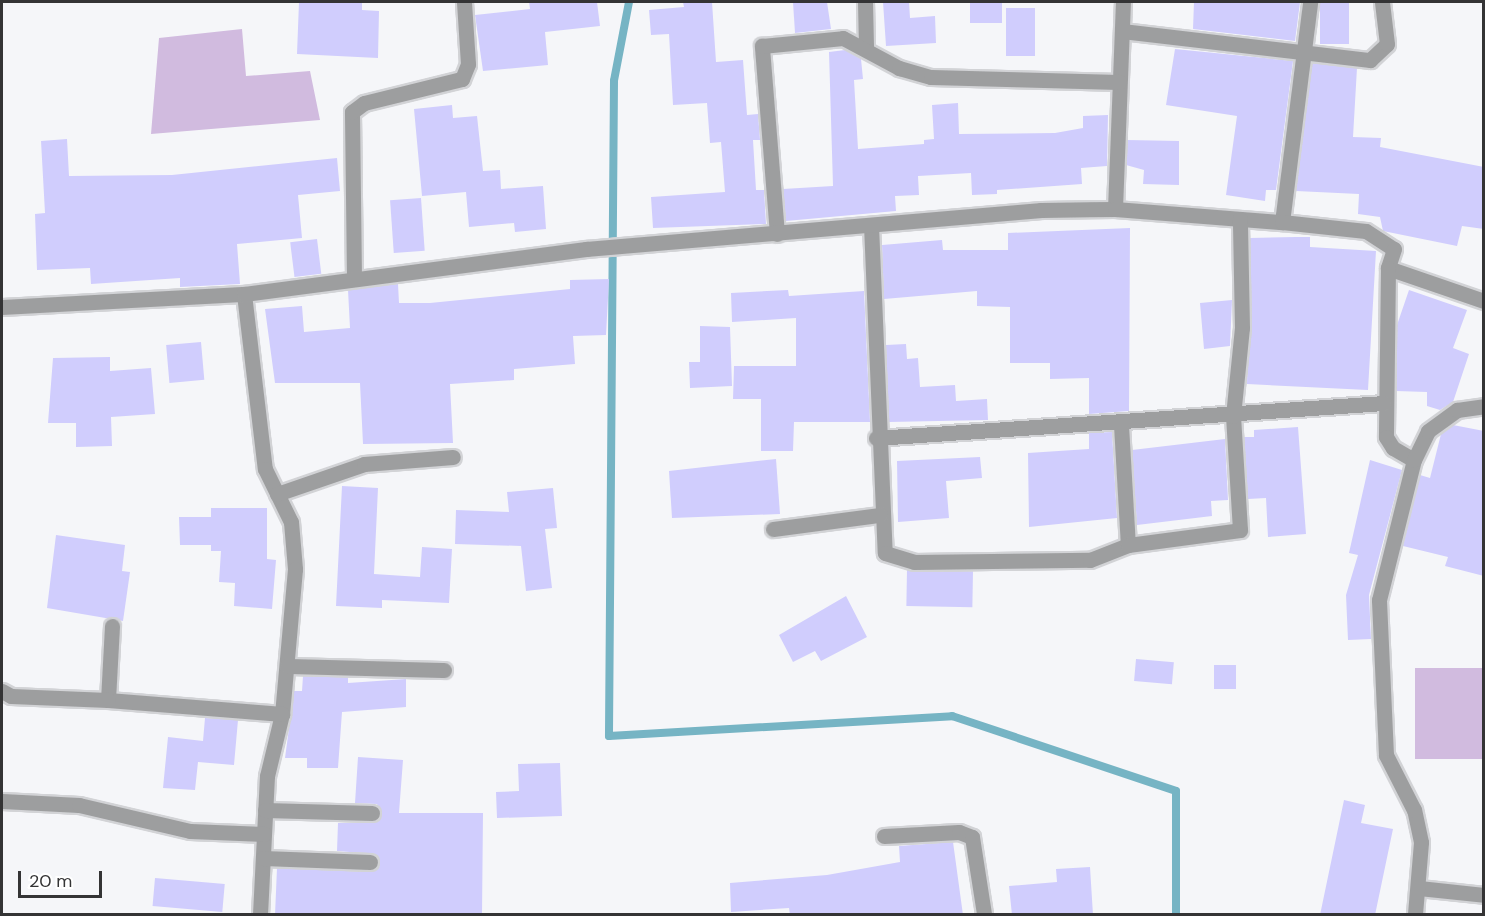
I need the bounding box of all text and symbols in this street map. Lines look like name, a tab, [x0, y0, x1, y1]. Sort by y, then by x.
scale bar	[21, 859, 105, 897]
text: 20 m	[29, 869, 72, 893]

